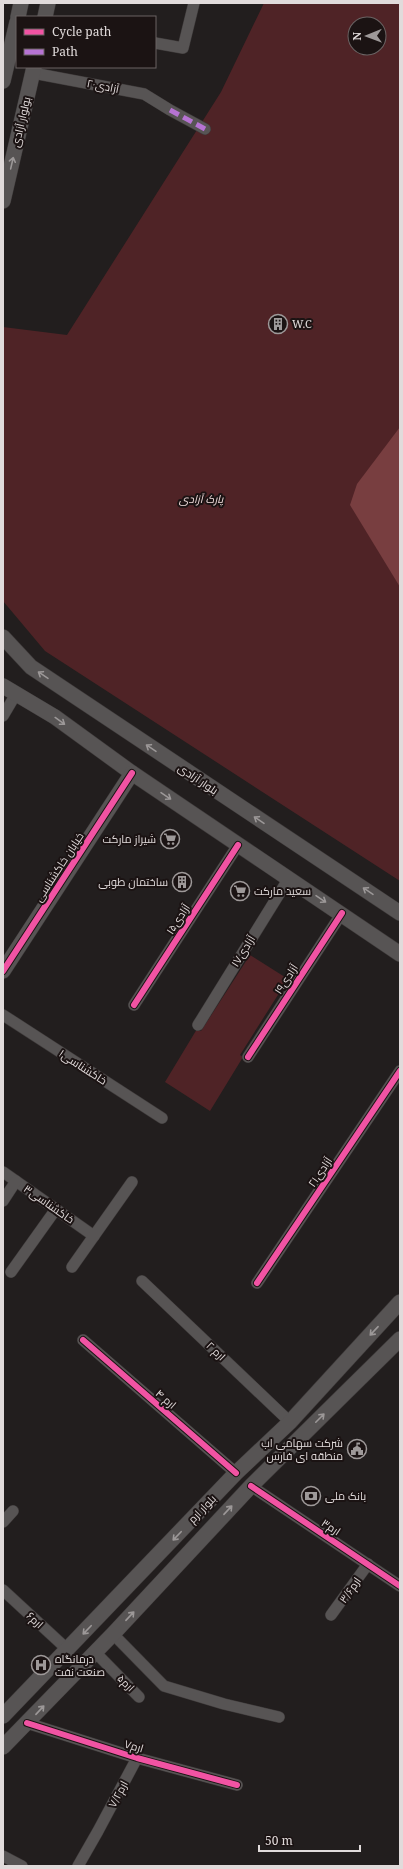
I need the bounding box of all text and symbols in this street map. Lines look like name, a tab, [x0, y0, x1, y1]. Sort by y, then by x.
legend	[16, 16, 156, 68]
north arrow	[347, 16, 387, 56]
text: Cycle path	[52, 23, 112, 40]
text: N	[349, 31, 364, 41]
text: Path	[52, 43, 78, 60]
street label: آزادی۲۰	[86, 75, 121, 96]
street label: بولوار آزادی	[7, 95, 34, 149]
one-way arrow	[9, 157, 16, 170]
building icon: W.C	[267, 313, 289, 335]
place label: W.C	[292, 316, 312, 331]
park label: پارک آزادی	[179, 491, 224, 507]
one-way arrow	[38, 671, 49, 679]
one-way arrow	[55, 717, 66, 725]
one-way arrow	[145, 743, 157, 751]
street label: بلوار آزادی	[175, 760, 221, 798]
one-way arrow	[161, 792, 172, 800]
one-way arrow	[254, 816, 265, 824]
supermarket icon: شیراز مارکت	[159, 828, 181, 850]
street label: خیابان خاکشناسی	[31, 829, 87, 904]
place label: شیراز مارکت	[103, 831, 156, 846]
building icon: ساختمان طوبی	[171, 871, 193, 893]
place label: ساختمان طوبی	[98, 874, 168, 889]
supermarket icon: سعید مارکت	[229, 880, 251, 902]
place label: سعید مارکت	[254, 883, 311, 898]
one-way arrow	[363, 887, 374, 895]
one-way arrow	[315, 896, 327, 904]
street label: آزادی۱۵	[162, 901, 193, 937]
street label: آزادی۱۷	[227, 932, 258, 969]
street label: آزادی۱۹	[270, 961, 301, 997]
street label: خاکشناسی۱	[56, 1045, 110, 1088]
street label: آزادی۲۱	[304, 1154, 335, 1190]
street label: خاکشناسی۳	[21, 1181, 78, 1226]
one-way arrow	[369, 1326, 378, 1336]
street label: ارم ۲	[203, 1338, 229, 1364]
street label: ارم ۴	[152, 1385, 180, 1413]
one-way arrow	[315, 1413, 325, 1423]
place label: شرکت سهامی اب منطقه ای فارس	[261, 1435, 343, 1463]
public building icon: شرکت سهامی اب منطقه ای فارس	[346, 1438, 368, 1460]
bank icon: بانک ملی	[300, 1485, 322, 1507]
place label: بانک ملی	[325, 1488, 366, 1503]
street label: بلوار ارم	[184, 1491, 220, 1527]
one-way arrow	[224, 1505, 233, 1515]
street label: ارم۳	[318, 1515, 344, 1539]
one-way arrow	[173, 1530, 182, 1540]
street label: ۳/۶ارم	[335, 1574, 365, 1606]
street label: ارم۶	[23, 1608, 47, 1632]
one-way arrow	[125, 1611, 134, 1621]
one-way arrow	[83, 1625, 92, 1635]
place label: درمانگاه صنعت نفت	[55, 1651, 105, 1679]
hospital icon: درمانگاه صنعت نفت	[30, 1654, 52, 1676]
street label: ارم۵	[114, 1671, 138, 1695]
one-way arrow	[35, 1705, 44, 1715]
street label: ارم۷	[122, 1735, 146, 1757]
street label: ۷/۲ارم	[104, 1778, 132, 1810]
scale bar	[259, 1827, 360, 1853]
text: 50 m	[265, 1832, 293, 1849]

